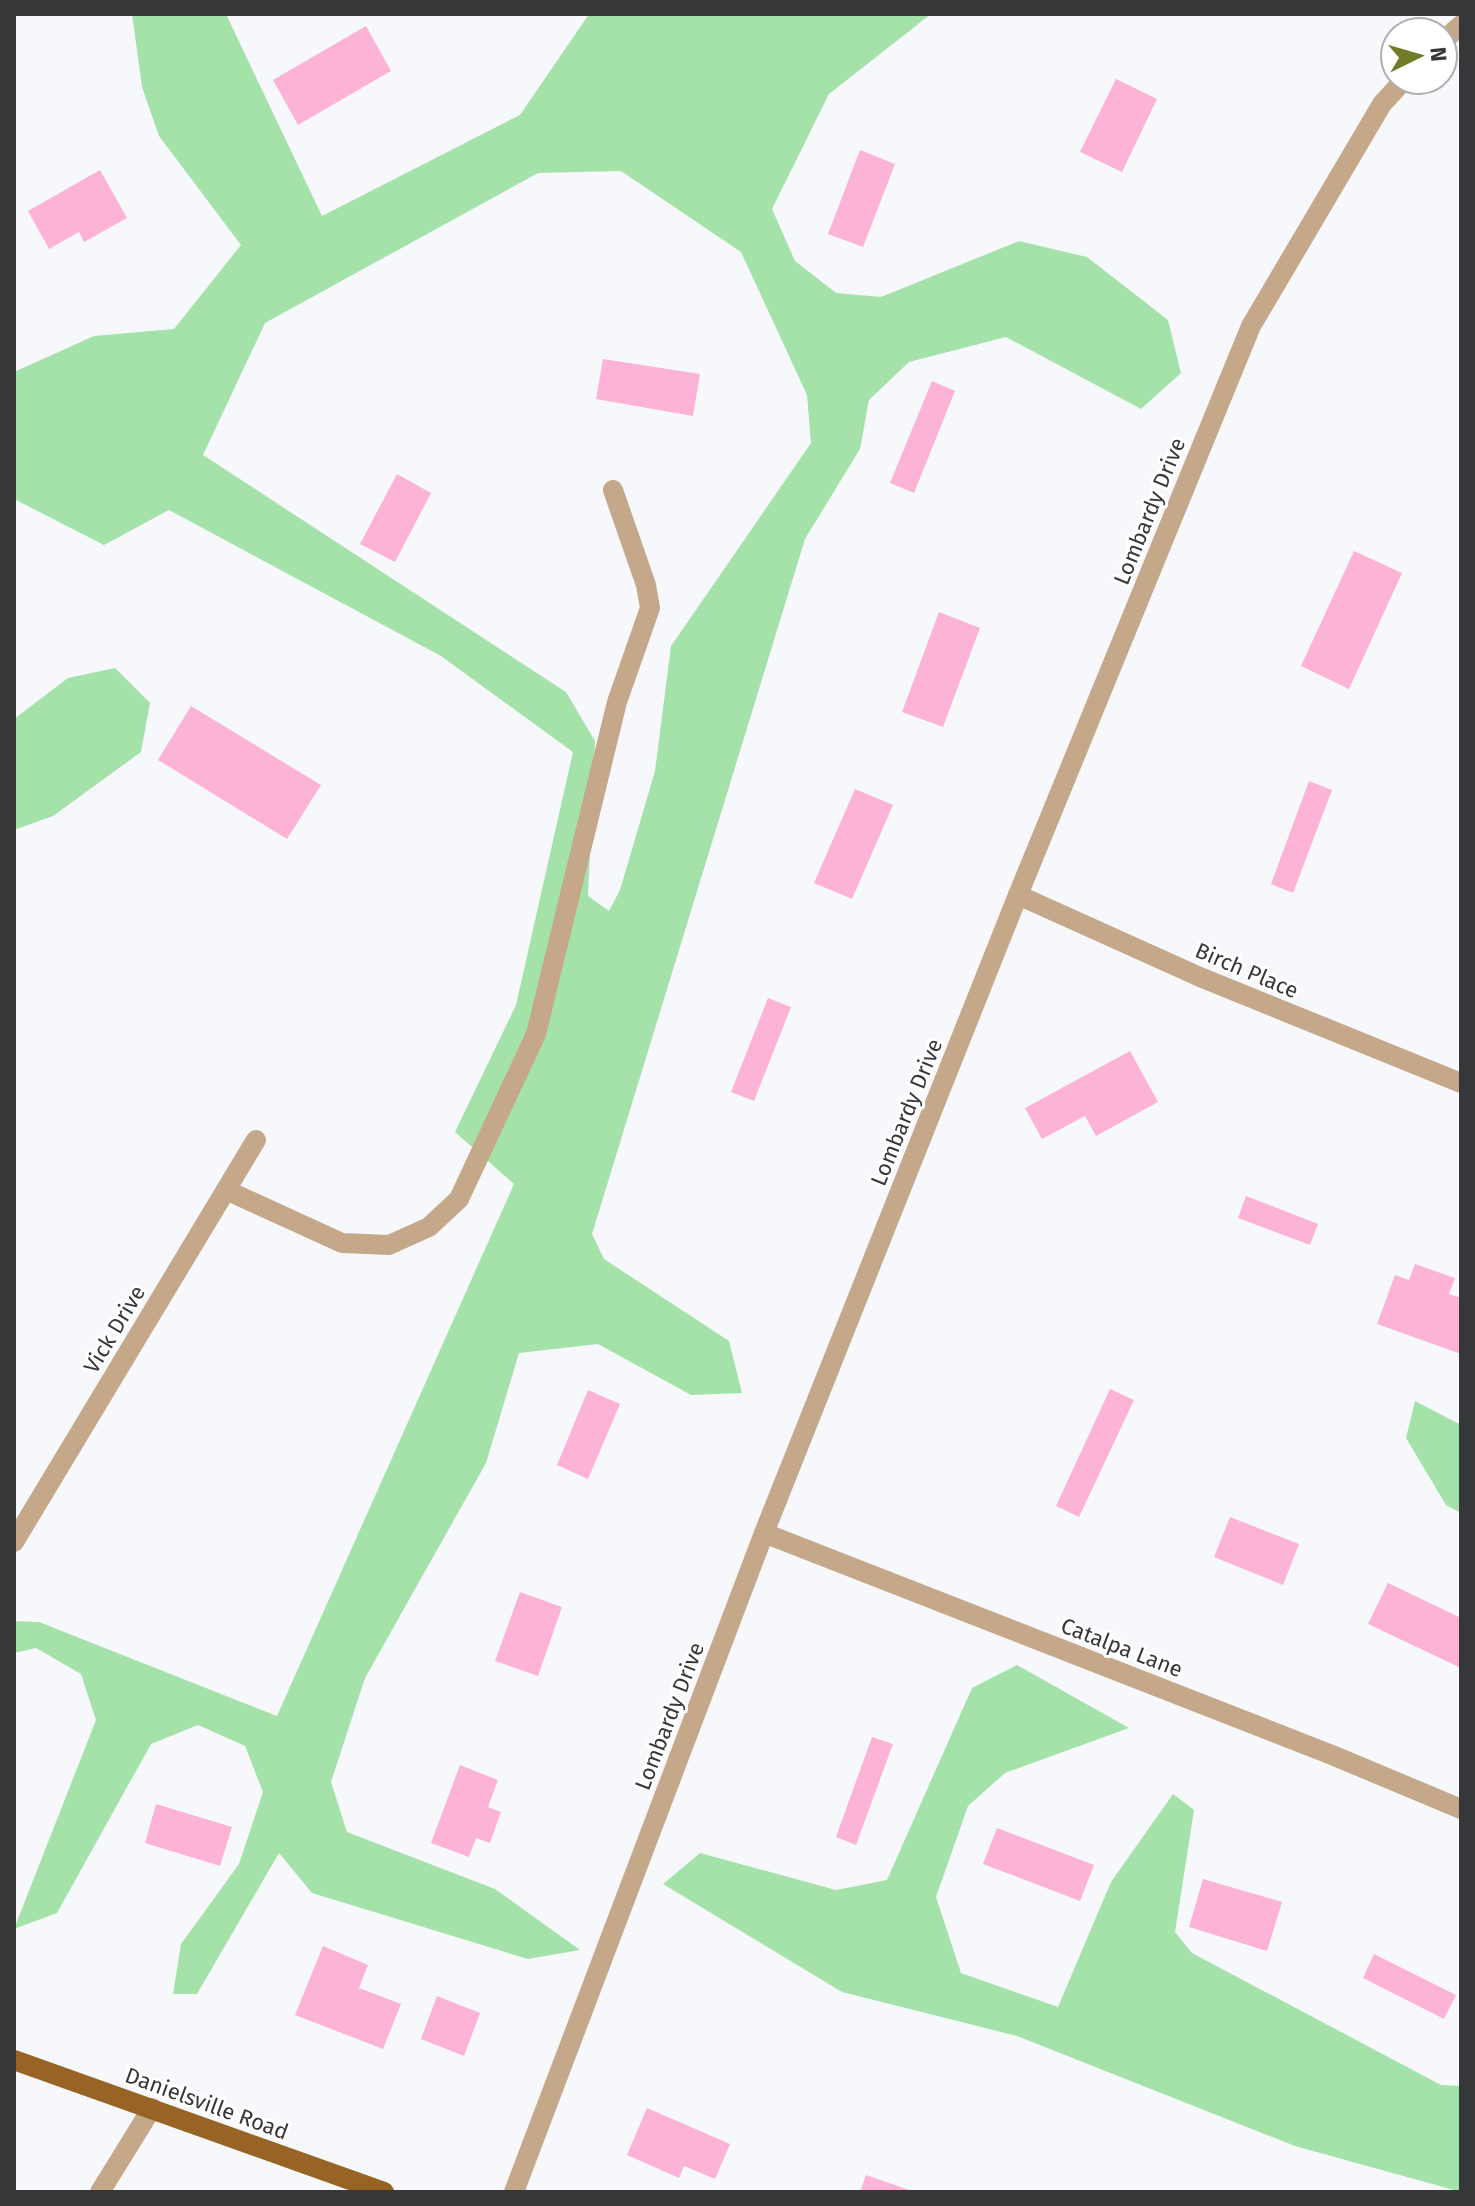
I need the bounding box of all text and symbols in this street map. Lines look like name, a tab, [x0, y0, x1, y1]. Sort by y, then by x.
north arrow	[1379, 16, 1459, 96]
text: N	[1424, 46, 1453, 63]
street label: Lombardy Drive	[1108, 434, 1191, 589]
street label: Birch Place	[1191, 937, 1303, 1004]
street label: Lombardy Drive	[865, 1035, 948, 1190]
street label: Vick Drive	[78, 1280, 151, 1378]
street label: Catalpa Lane	[1057, 1612, 1187, 1683]
street label: Lombardy Drive	[629, 1638, 710, 1794]
street label: Danielsville Road	[122, 2061, 292, 2146]

